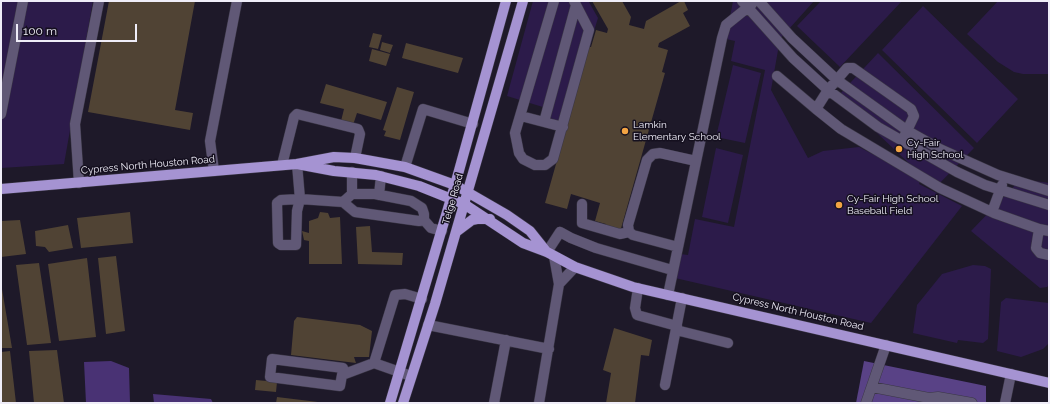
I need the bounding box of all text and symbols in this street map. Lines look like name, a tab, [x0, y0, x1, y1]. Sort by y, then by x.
scale bar	[18, 16, 139, 42]
text: 100 m	[23, 24, 57, 38]
place label: Lamkin Elementary School	[633, 119, 721, 142]
marker: Lamkin Elementary School	[620, 126, 630, 136]
place label: Cy-Fair High School	[907, 137, 963, 160]
marker: Cy-Fair High School	[894, 144, 904, 154]
street label: Cypress North Houston Road	[81, 153, 215, 177]
street label: Telge Road	[440, 172, 466, 226]
place label: Cy-Fair High School Baseball Field	[847, 193, 938, 216]
marker: Cy-Fair High School Baseball Field	[834, 200, 844, 210]
street label: Cypress North Houston Road	[731, 291, 865, 333]

